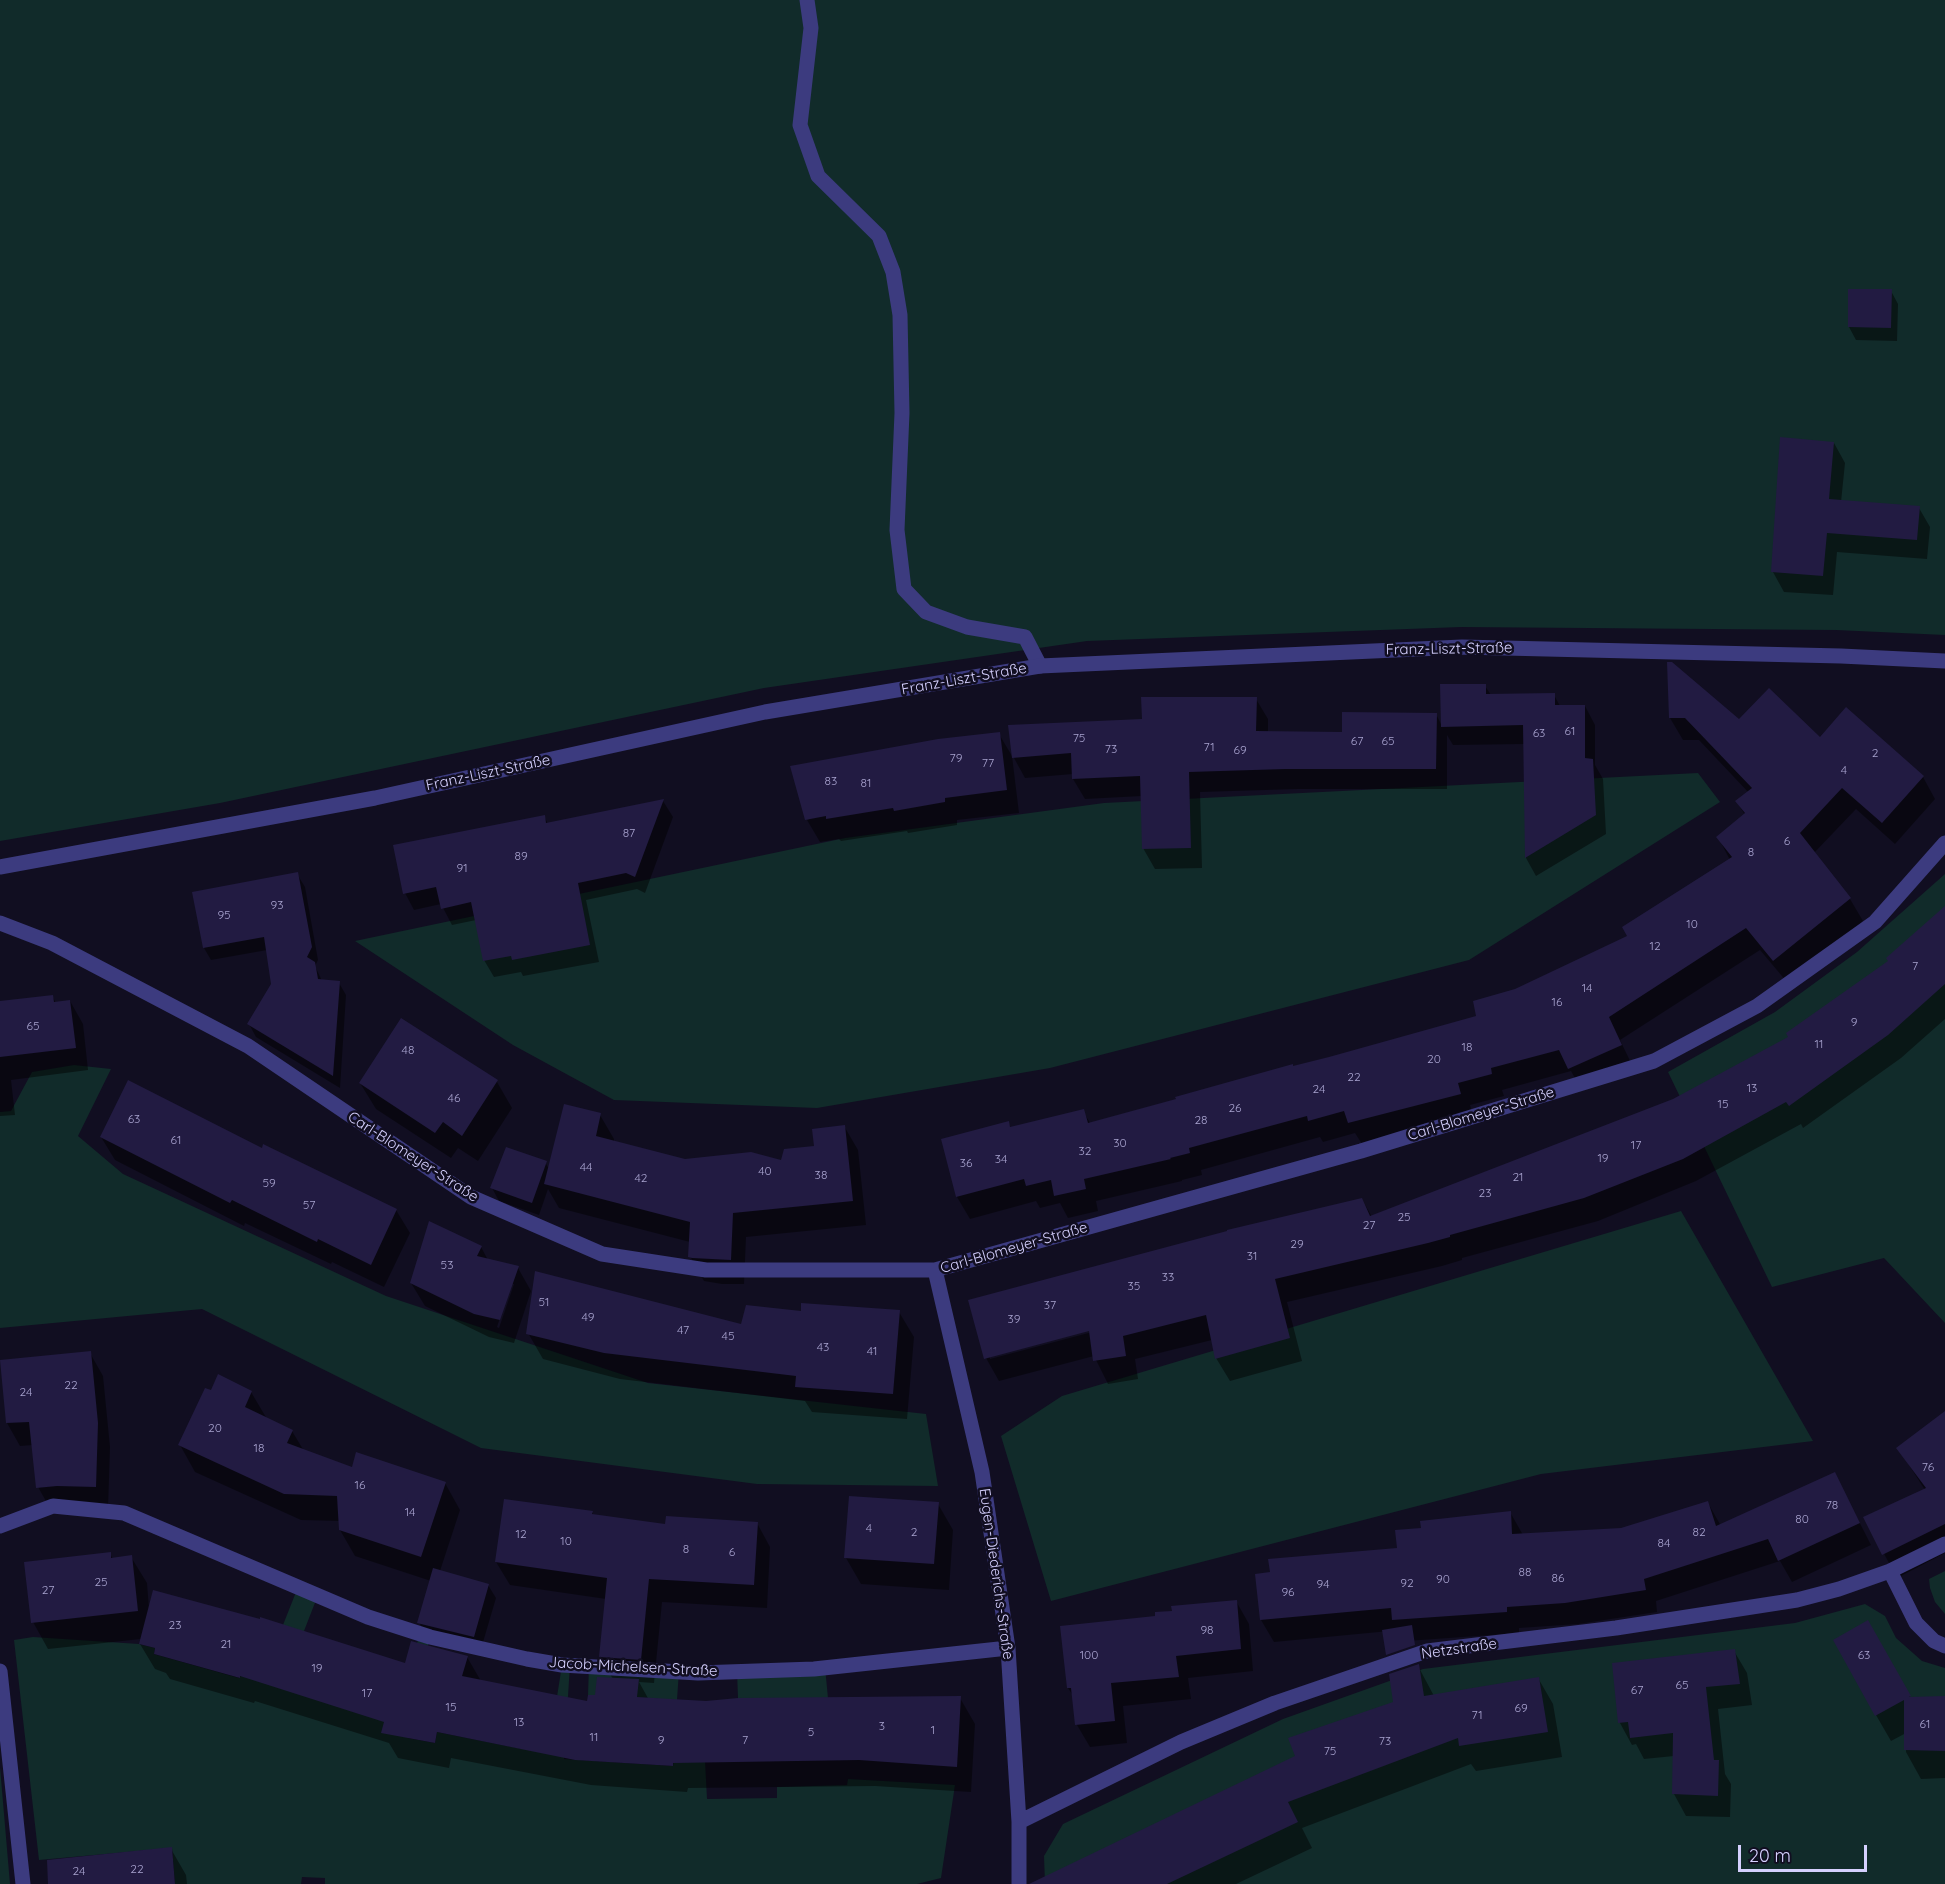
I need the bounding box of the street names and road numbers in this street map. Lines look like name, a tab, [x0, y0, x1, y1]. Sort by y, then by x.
street label: Franz-Liszt-Straße	[1385, 639, 1513, 659]
street label: Franz-Liszt-Straße	[900, 659, 1028, 699]
street label: Franz-Liszt-Straße	[424, 751, 552, 795]
street label: Carl-Blomeyer-Straße	[1405, 1083, 1557, 1145]
street label: Carl-Blomeyer-Straße	[344, 1108, 482, 1206]
street label: Carl-Blomeyer-Straße	[938, 1218, 1090, 1278]
street label: Eugen-Diederichs-Straße	[975, 1487, 1017, 1661]
street label: Netzstraße	[1420, 1635, 1498, 1663]
street label: Jacob-Michelsen-Straße	[548, 1654, 718, 1680]

